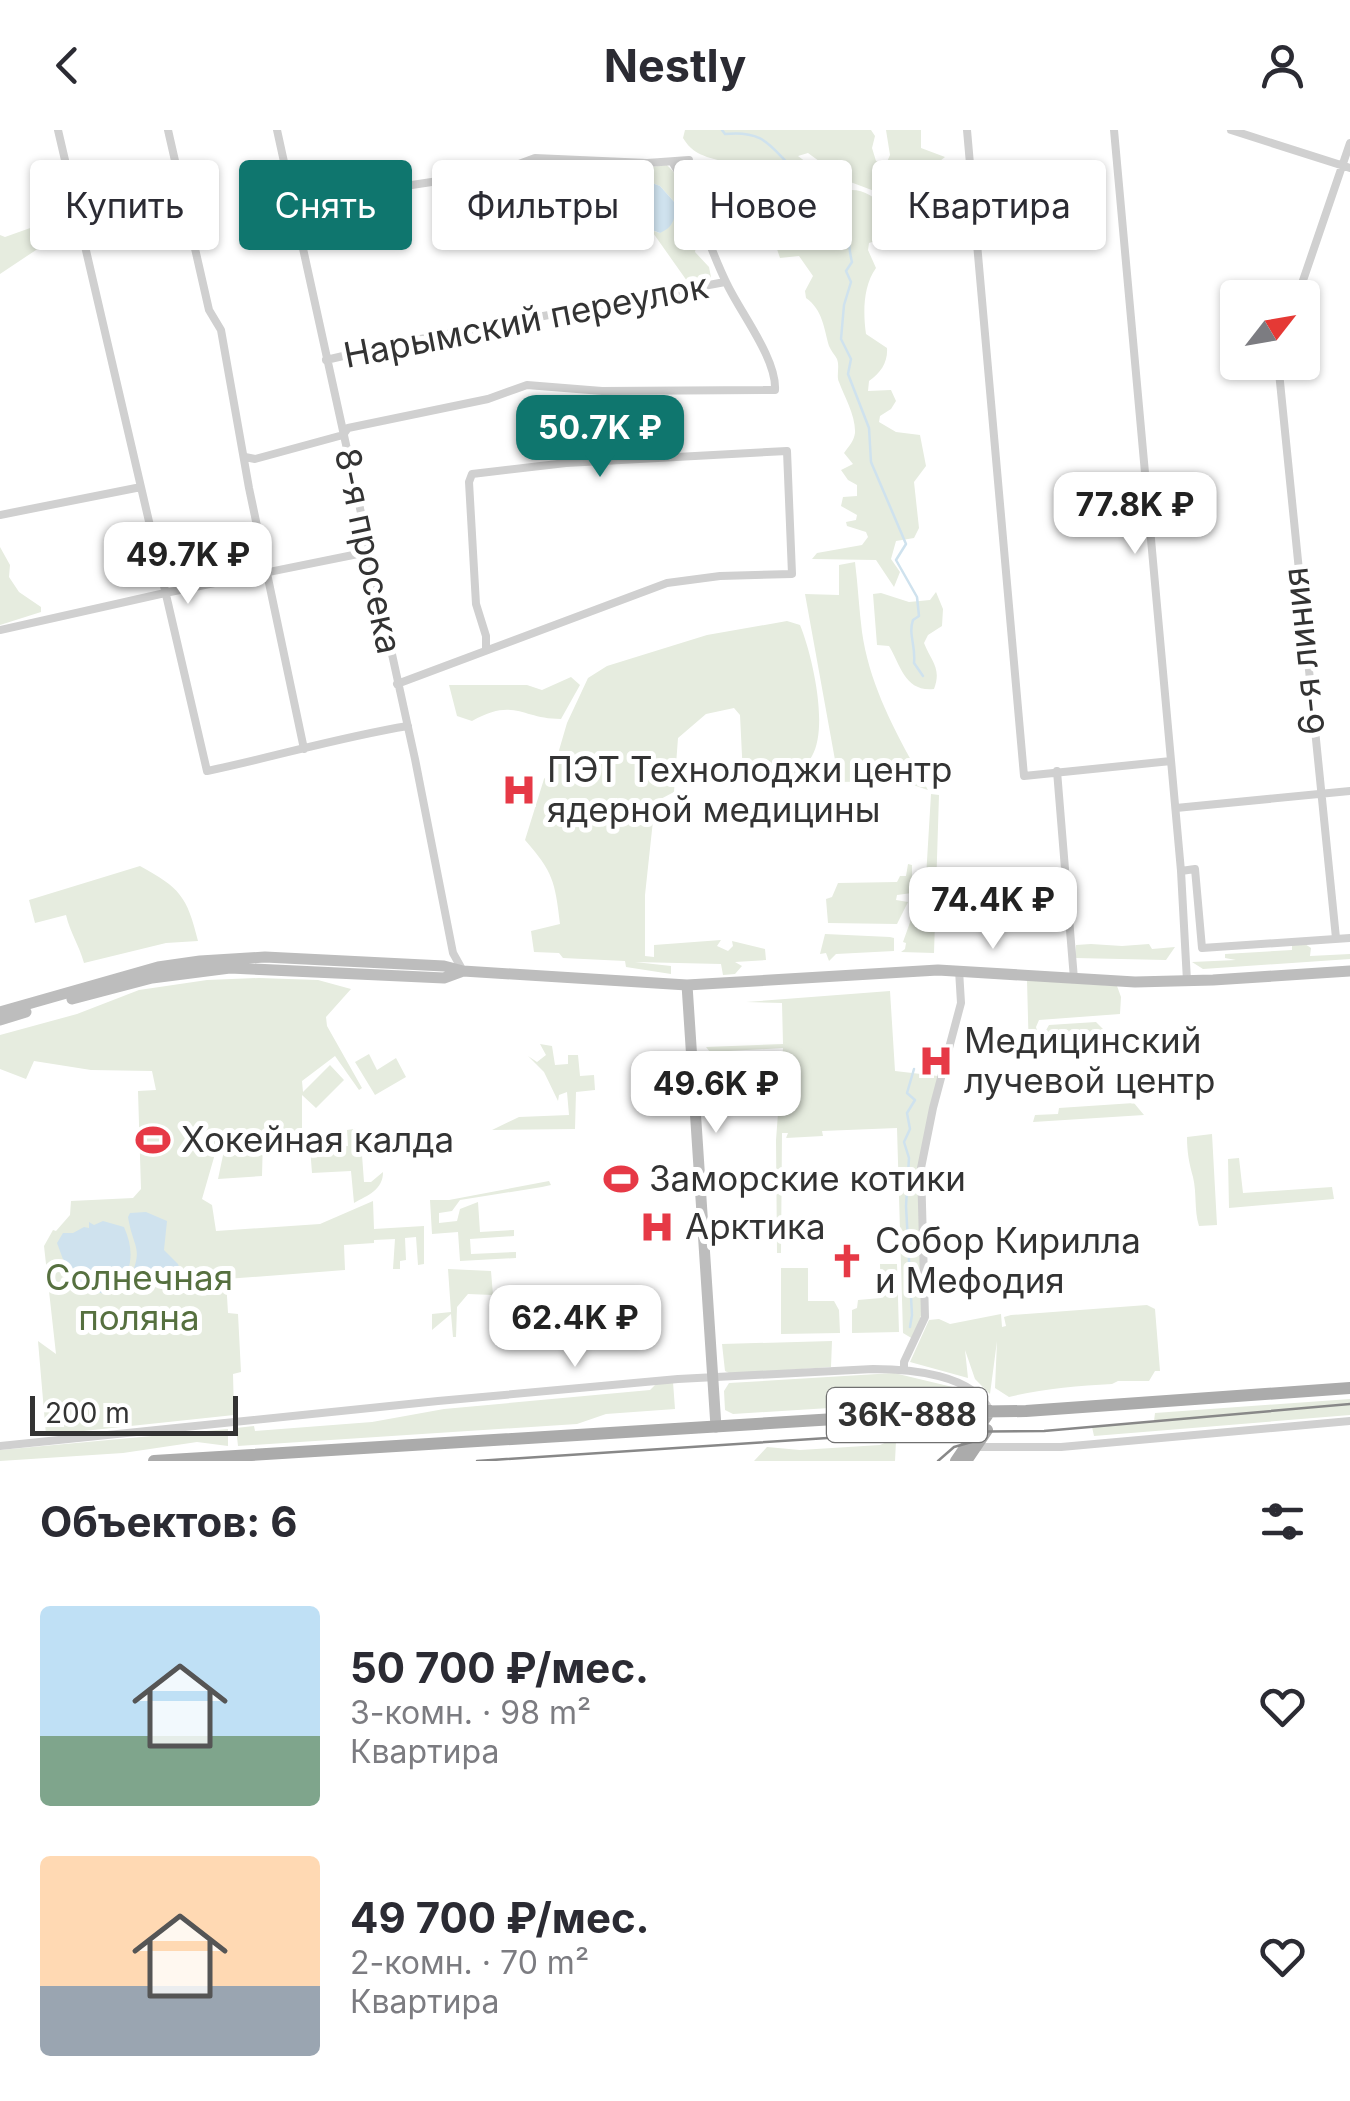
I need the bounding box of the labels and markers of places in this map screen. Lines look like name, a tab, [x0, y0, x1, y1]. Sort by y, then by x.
pin: 50.7K ₽	[508, 395, 692, 480]
pin: 77.8K ₽	[1043, 472, 1227, 557]
pin: 49.7K ₽	[96, 522, 280, 607]
place label: ПЭТ Технолоджи центр ядерной медицины	[547, 748, 953, 830]
hospital icon: ПЭТ Технолоджи центр ядерной медицины	[500, 771, 538, 809]
pin: 74.4K ₽	[901, 867, 1085, 952]
place label: Медицинский лучевой центр	[964, 1019, 1215, 1101]
hospital icon: Медицинский лучевой центр	[917, 1042, 955, 1080]
pin: 49.6K ₽	[624, 1051, 808, 1136]
place label: Хокейная калда	[181, 1118, 454, 1160]
sports icon: Хокейная калда	[134, 1121, 172, 1159]
place label: Заморские котики	[649, 1157, 966, 1199]
sports icon: Заморские котики	[602, 1160, 640, 1198]
place label: Арктика	[685, 1205, 826, 1247]
hospital icon: Арктика	[638, 1208, 676, 1246]
place label: Собор Кирилла и Мефодия	[875, 1219, 1141, 1301]
church icon: Собор Кирилла и Мефодия	[828, 1242, 866, 1280]
pin: 62.4K ₽	[483, 1285, 667, 1370]

